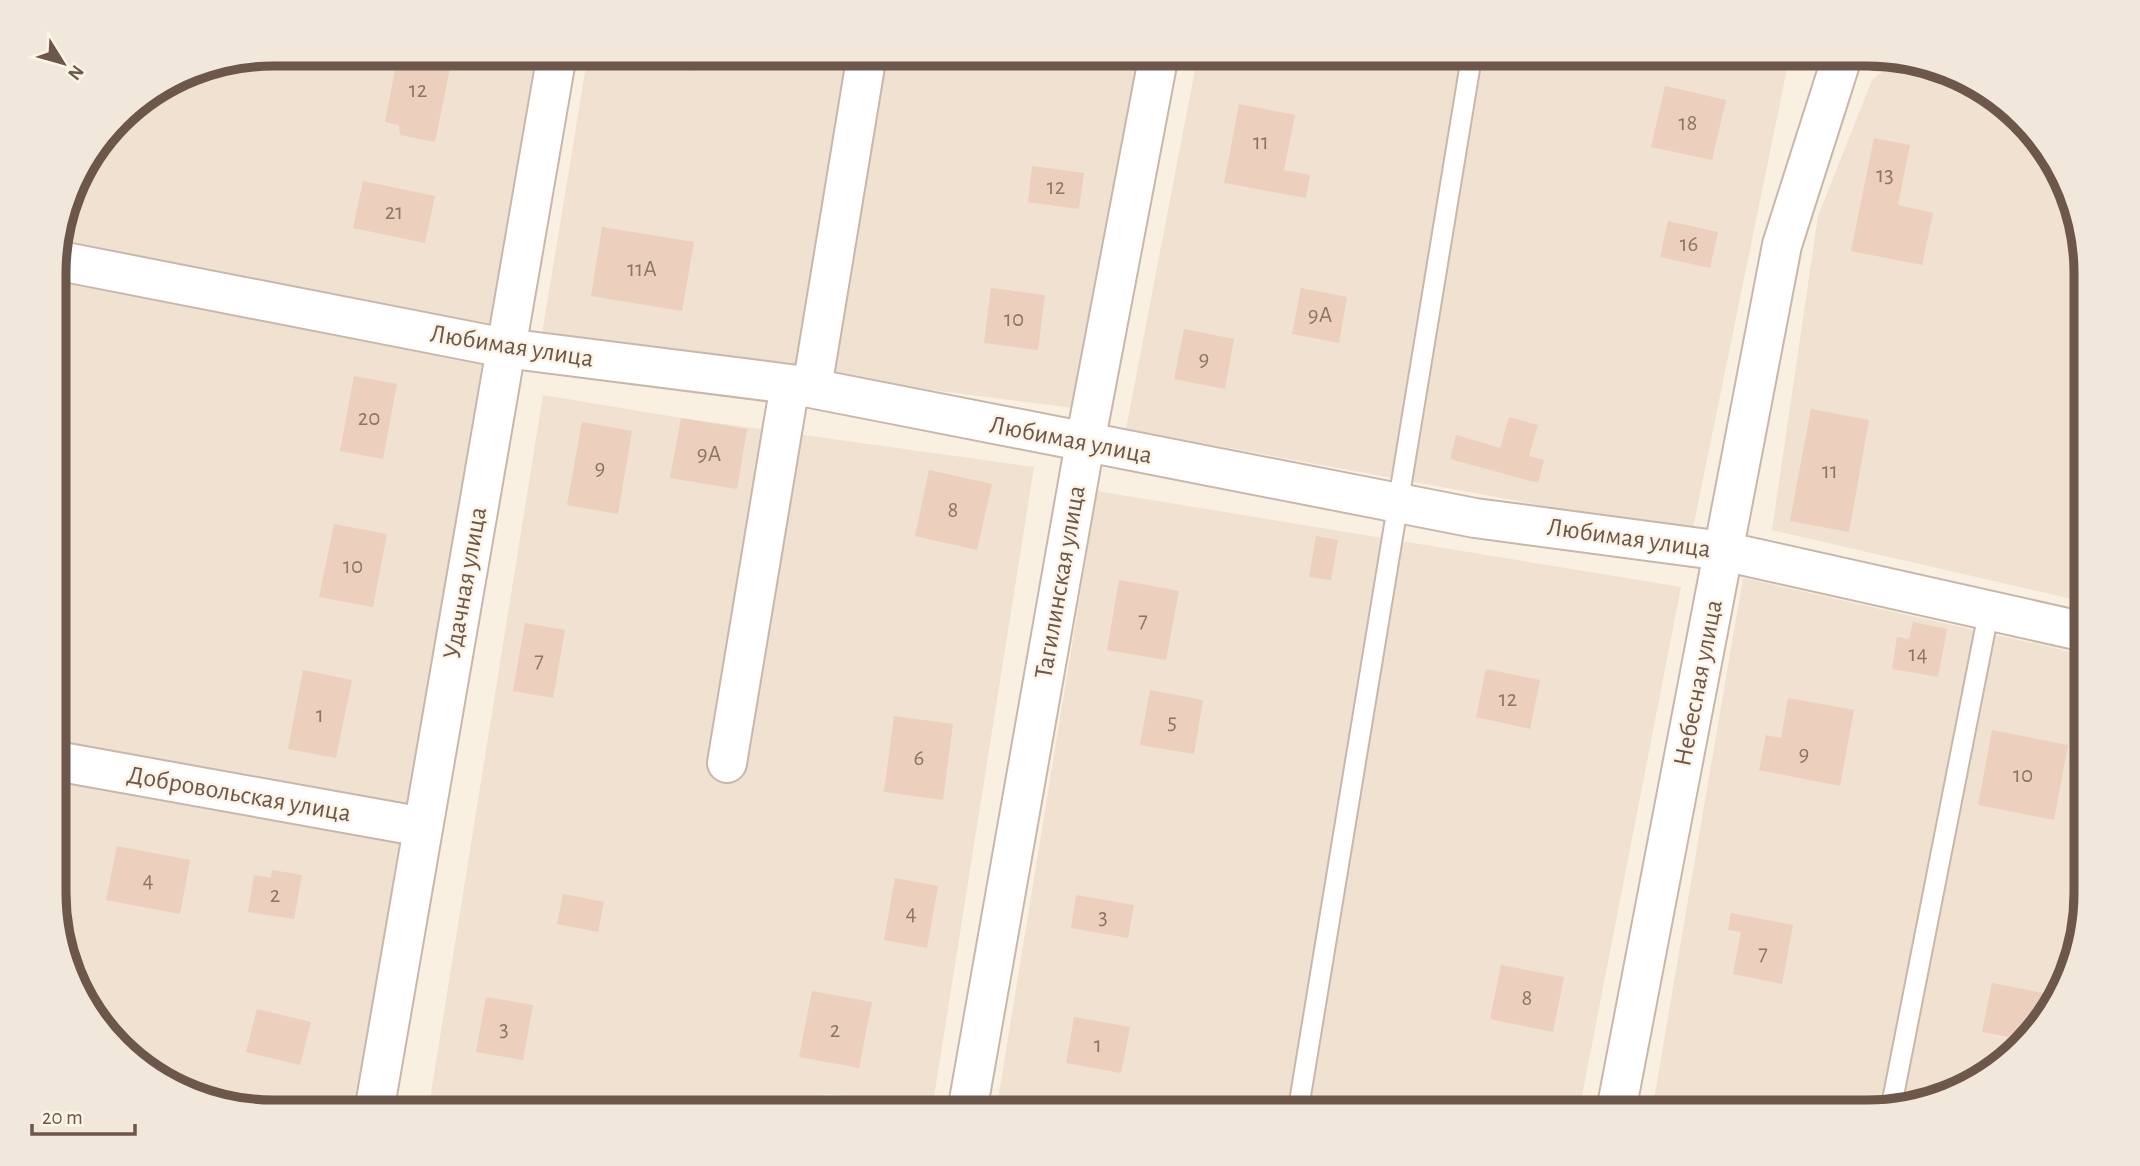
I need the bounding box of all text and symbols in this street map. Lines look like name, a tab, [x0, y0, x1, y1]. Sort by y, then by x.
north arrow	[28, 28, 98, 98]
text: N	[64, 61, 87, 83]
house number: 12	[409, 79, 427, 102]
house number: 18	[1679, 112, 1697, 135]
house number: 11	[1253, 131, 1269, 154]
house number: 13	[1876, 164, 1894, 187]
house number: 12	[1047, 176, 1065, 199]
house number: 21	[385, 201, 403, 224]
house number: 16	[1680, 233, 1698, 256]
house number: 11А	[627, 258, 657, 281]
house number: 9А	[1308, 304, 1332, 327]
house number: 10	[1004, 308, 1024, 331]
street label: Любимая улица	[429, 320, 596, 372]
house number: 9	[1199, 348, 1209, 371]
house number: 20	[358, 407, 380, 430]
street label: Любимая улица	[988, 412, 1155, 469]
house number: 9А	[697, 443, 721, 466]
house number: 9	[595, 457, 605, 480]
house number: 11	[1822, 460, 1838, 483]
street label: Тагилинская улица	[1030, 483, 1090, 681]
house number: 8	[948, 499, 958, 522]
street label: Удачная улица	[439, 505, 491, 661]
street label: Любимая улица	[1546, 514, 1713, 562]
house number: 10	[343, 555, 363, 578]
street label: Небесная улица	[1669, 598, 1727, 768]
house number: 7	[1138, 609, 1148, 632]
house number: 14	[1909, 643, 1927, 666]
house number: 7	[534, 649, 544, 672]
house number: 12	[1499, 688, 1517, 711]
house number: 1	[316, 704, 324, 727]
house number: 5	[1167, 711, 1177, 734]
house number: 9	[1799, 743, 1809, 766]
house number: 6	[914, 747, 924, 770]
street label: Добровольская улица	[125, 761, 353, 827]
house number: 10	[2013, 764, 2033, 787]
house number: 4	[142, 869, 154, 892]
house number: 2	[270, 884, 280, 907]
house number: 4	[905, 902, 917, 925]
house number: 3	[1098, 906, 1108, 929]
house number: 7	[1758, 942, 1768, 965]
house number: 8	[1522, 987, 1532, 1010]
house number: 3	[499, 1018, 509, 1041]
house number: 2	[830, 1019, 840, 1042]
house number: 1	[1094, 1034, 1102, 1057]
scale bar	[32, 1092, 135, 1136]
text: 20 m	[42, 1107, 83, 1128]

